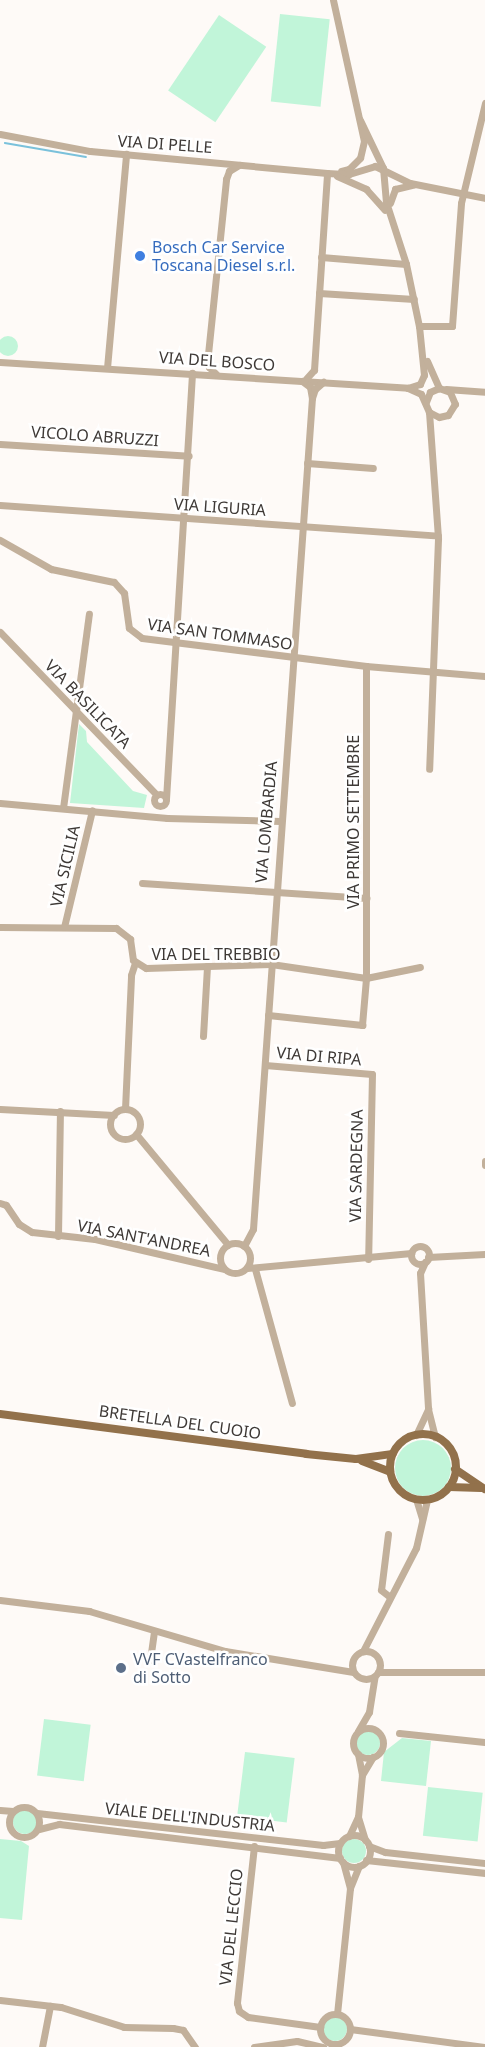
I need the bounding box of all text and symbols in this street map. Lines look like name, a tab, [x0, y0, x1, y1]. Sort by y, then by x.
street label: VIA DI PELLE	[117, 131, 213, 157]
place label: Bosch Car Service Toscana Diesel s.r.l.	[152, 237, 295, 275]
marker: Bosch Car Service Toscana Diesel s.r.l.	[133, 249, 147, 263]
street label: VIA DEL BOSCO	[158, 347, 276, 375]
street label: VICOLO ABRUZZI	[30, 422, 160, 450]
street label: VIA LIGURIA	[173, 494, 267, 520]
street label: VIA SAN TOMMASO	[146, 614, 294, 654]
street label: VIA BASILICATA	[41, 656, 135, 752]
street label: VIA PRIMO SETTEMBRE	[343, 735, 363, 909]
street label: VIA LOMBARDIA	[251, 760, 281, 884]
street label: VIA SICILIA	[46, 823, 84, 909]
street label: VIA DEL TREBBIO	[152, 944, 280, 964]
street label: VIA DI RIPA	[276, 1043, 362, 1069]
street label: VIA SARDEGNA	[345, 1109, 367, 1223]
street label: VIA SANT'ANDREA	[76, 1216, 212, 1260]
street label: BRETELLA DEL CUOIO	[98, 1401, 262, 1443]
place label: VVF CVastelfranco di Sotto	[133, 1649, 268, 1687]
marker: VVF CVastelfranco di Sotto	[114, 1661, 128, 1675]
street label: VIALE DELL'INDUSTRIA	[104, 1799, 276, 1835]
street label: VIA DEL LECCIO	[215, 1868, 247, 1986]

